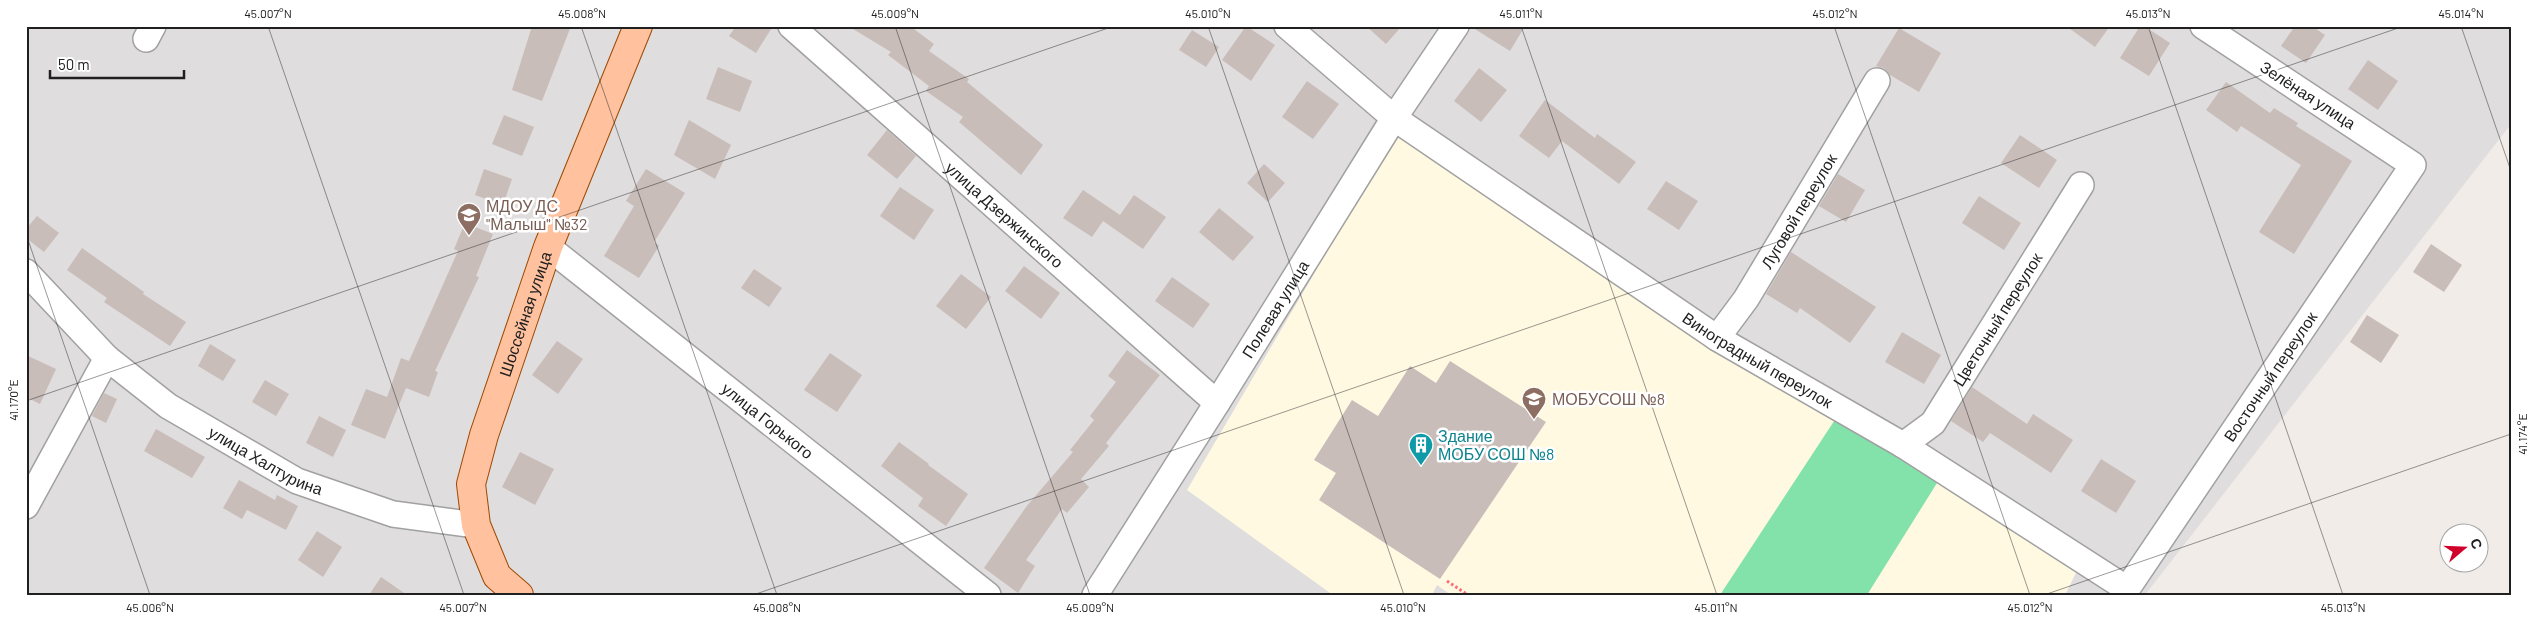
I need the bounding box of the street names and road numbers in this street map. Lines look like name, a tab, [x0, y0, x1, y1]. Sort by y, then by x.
street label: Зелёная улица	[2257, 57, 2360, 133]
street label: Луговой переулок	[1757, 149, 1841, 272]
street label: улица Дзержинского	[942, 158, 1067, 272]
street label: Цветочный переулок	[1948, 248, 2046, 389]
street label: Шоссейная улица	[495, 249, 555, 379]
street label: Полевая улица	[1237, 256, 1312, 361]
street label: Восточный переулок	[2219, 307, 2321, 445]
street label: Виноградный переулок	[1679, 308, 1837, 412]
street label: улица Горького	[718, 378, 818, 462]
street label: улица Халтурина	[206, 422, 325, 498]

